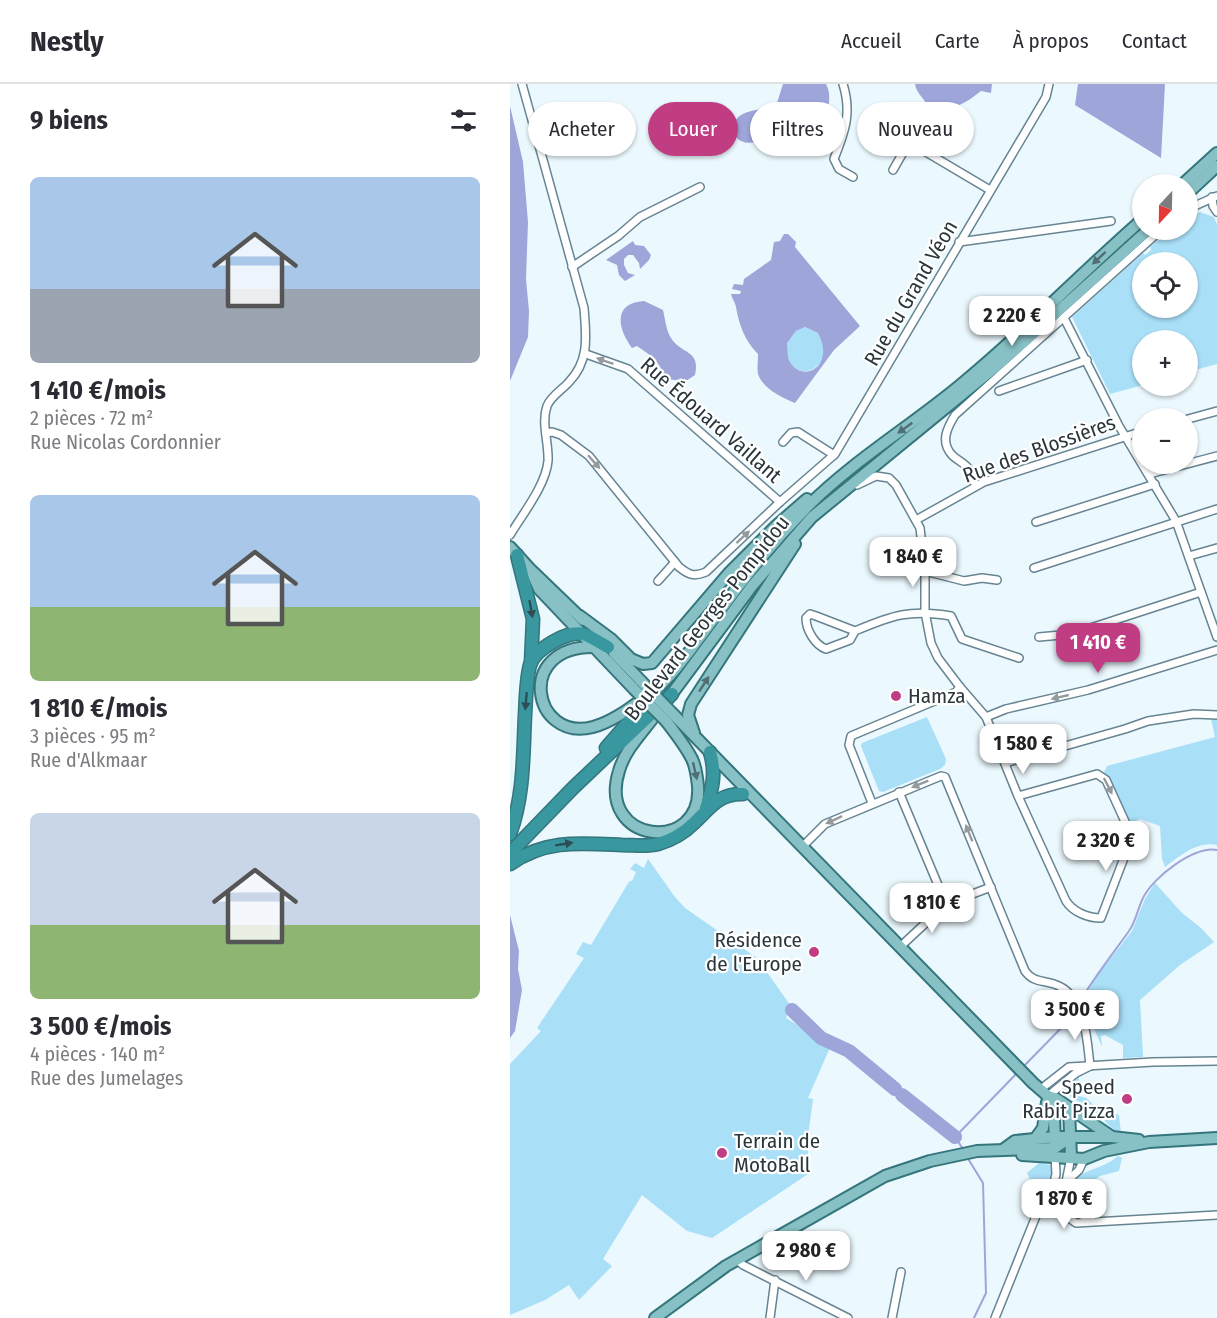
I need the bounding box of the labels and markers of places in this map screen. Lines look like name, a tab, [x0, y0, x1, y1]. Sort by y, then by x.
pin: 2 220 €	[957, 296, 1067, 347]
pin: 1 840 €	[858, 537, 968, 588]
pin: 1 410 €	[1043, 623, 1153, 674]
place label: Hamza	[908, 683, 966, 709]
marker: Hamza	[889, 689, 903, 703]
pin: 1 580 €	[968, 724, 1078, 775]
pin: 2 320 €	[1051, 821, 1161, 872]
pin: 1 810 €	[877, 883, 987, 934]
place label: Résidence de l'Europe	[706, 927, 802, 977]
marker: Résidence de l'Europe	[807, 945, 821, 959]
pin: 3 500 €	[1020, 990, 1130, 1041]
place label: Speed Rabit Pizza	[1022, 1074, 1115, 1124]
marker: Speed Rabit Pizza	[1120, 1092, 1134, 1106]
place label: Terrain de MotoBall	[734, 1128, 820, 1178]
marker: Terrain de MotoBall	[715, 1146, 729, 1160]
pin: 1 870 €	[1009, 1179, 1119, 1230]
pin: 2 980 €	[751, 1231, 861, 1282]

